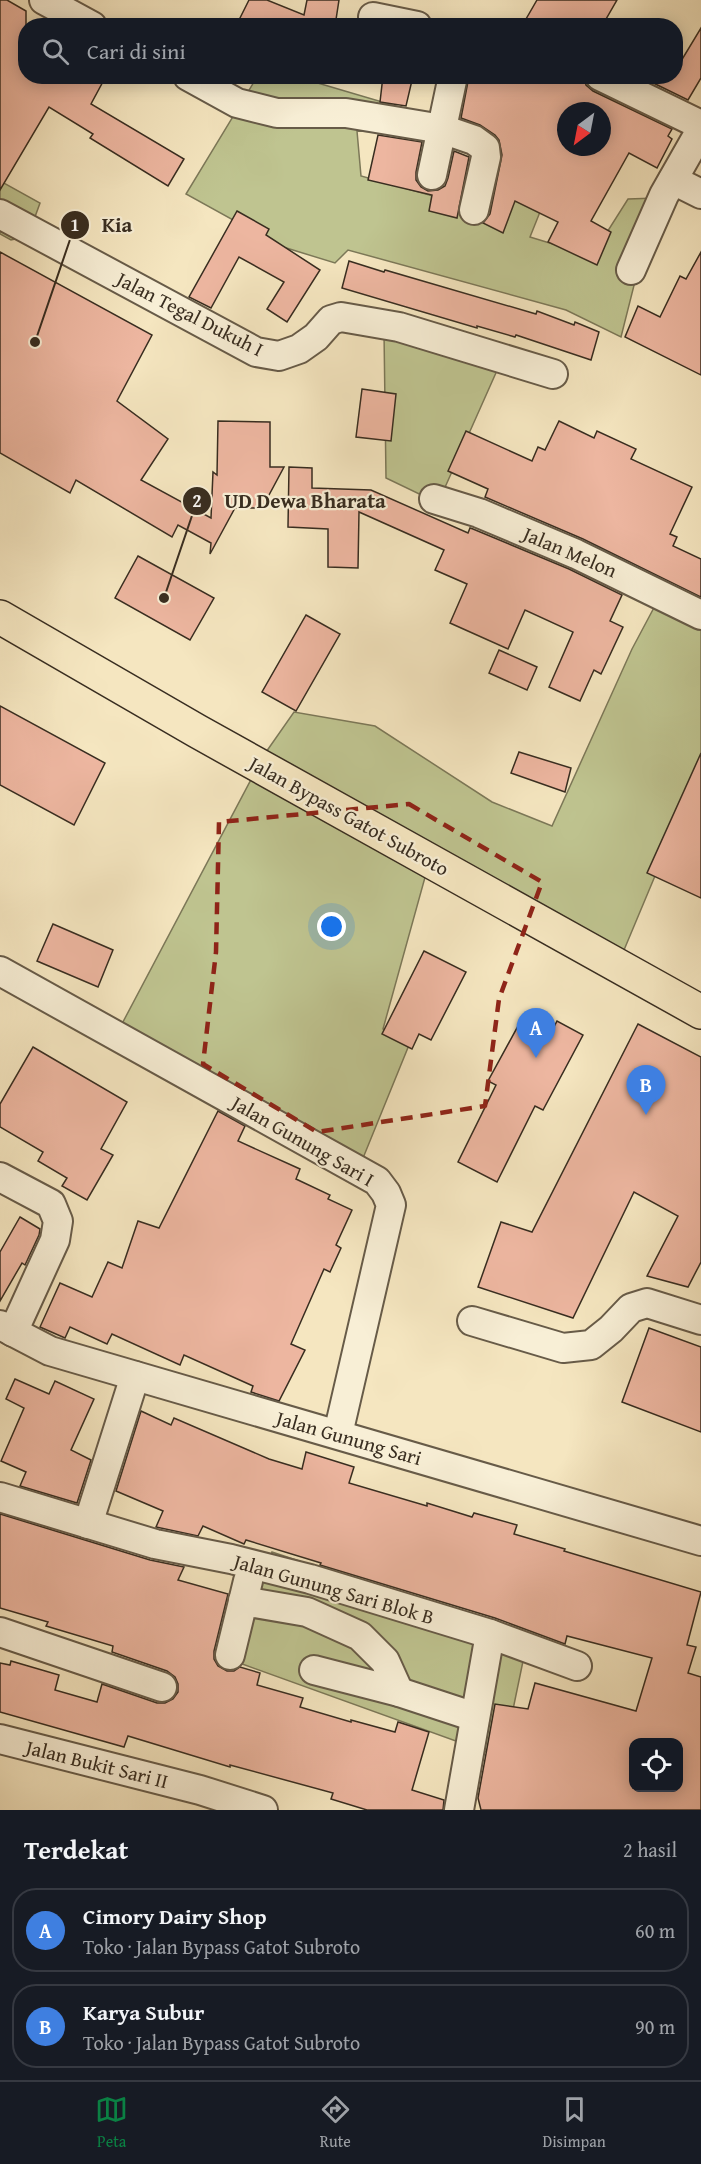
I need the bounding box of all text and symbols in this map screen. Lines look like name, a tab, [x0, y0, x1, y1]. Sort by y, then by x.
search box	[18, 18, 683, 84]
icon: search	[39, 35, 72, 68]
text: Cari di sini	[87, 35, 186, 67]
north arrow	[557, 102, 611, 156]
callout: Kia	[60, 205, 144, 244]
text: Kia	[102, 209, 133, 240]
text: 1	[70, 211, 80, 238]
street label: Jalan Tegal Dukuh I	[109, 263, 269, 363]
callout: UD Dewa Bharata	[182, 481, 398, 520]
text: UD Dewa Bharata	[224, 485, 386, 516]
text: 2	[192, 487, 202, 514]
street label: Jalan Melon	[516, 518, 622, 584]
street label: Jalan Bypass Gatot Subroto	[241, 747, 454, 883]
your location	[317, 912, 346, 941]
pin: A	[516, 1008, 556, 1058]
pin: B	[626, 1066, 666, 1115]
street label: Jalan Gunung Sari I	[224, 1086, 380, 1193]
street label: Jalan Gunung Sari	[270, 1402, 425, 1472]
street label: Jalan Gunung Sari Blok B	[228, 1545, 438, 1631]
street label: Jalan Bukit Sari II	[20, 1731, 171, 1795]
map controls	[629, 1738, 683, 1792]
button: locate	[629, 1738, 683, 1792]
text: Terdekat	[24, 1830, 128, 1869]
text: 2 hasil	[623, 1835, 677, 1864]
text: Cimory Dairy Shop	[83, 1900, 267, 1932]
text: A	[39, 1916, 52, 1945]
text: 60 m	[635, 1916, 675, 1945]
text: Toko · Jalan Bypass Gatot Subroto	[83, 1932, 360, 1961]
text: Karya Subur	[83, 1996, 204, 2028]
text: B	[39, 2012, 52, 2041]
text: 90 m	[635, 2012, 675, 2041]
text: Toko · Jalan Bypass Gatot Subroto	[83, 2028, 360, 2057]
tab: Peta	[95, 2093, 128, 2153]
tab: Rute	[319, 2093, 352, 2153]
tab: Disimpan	[542, 2093, 606, 2153]

